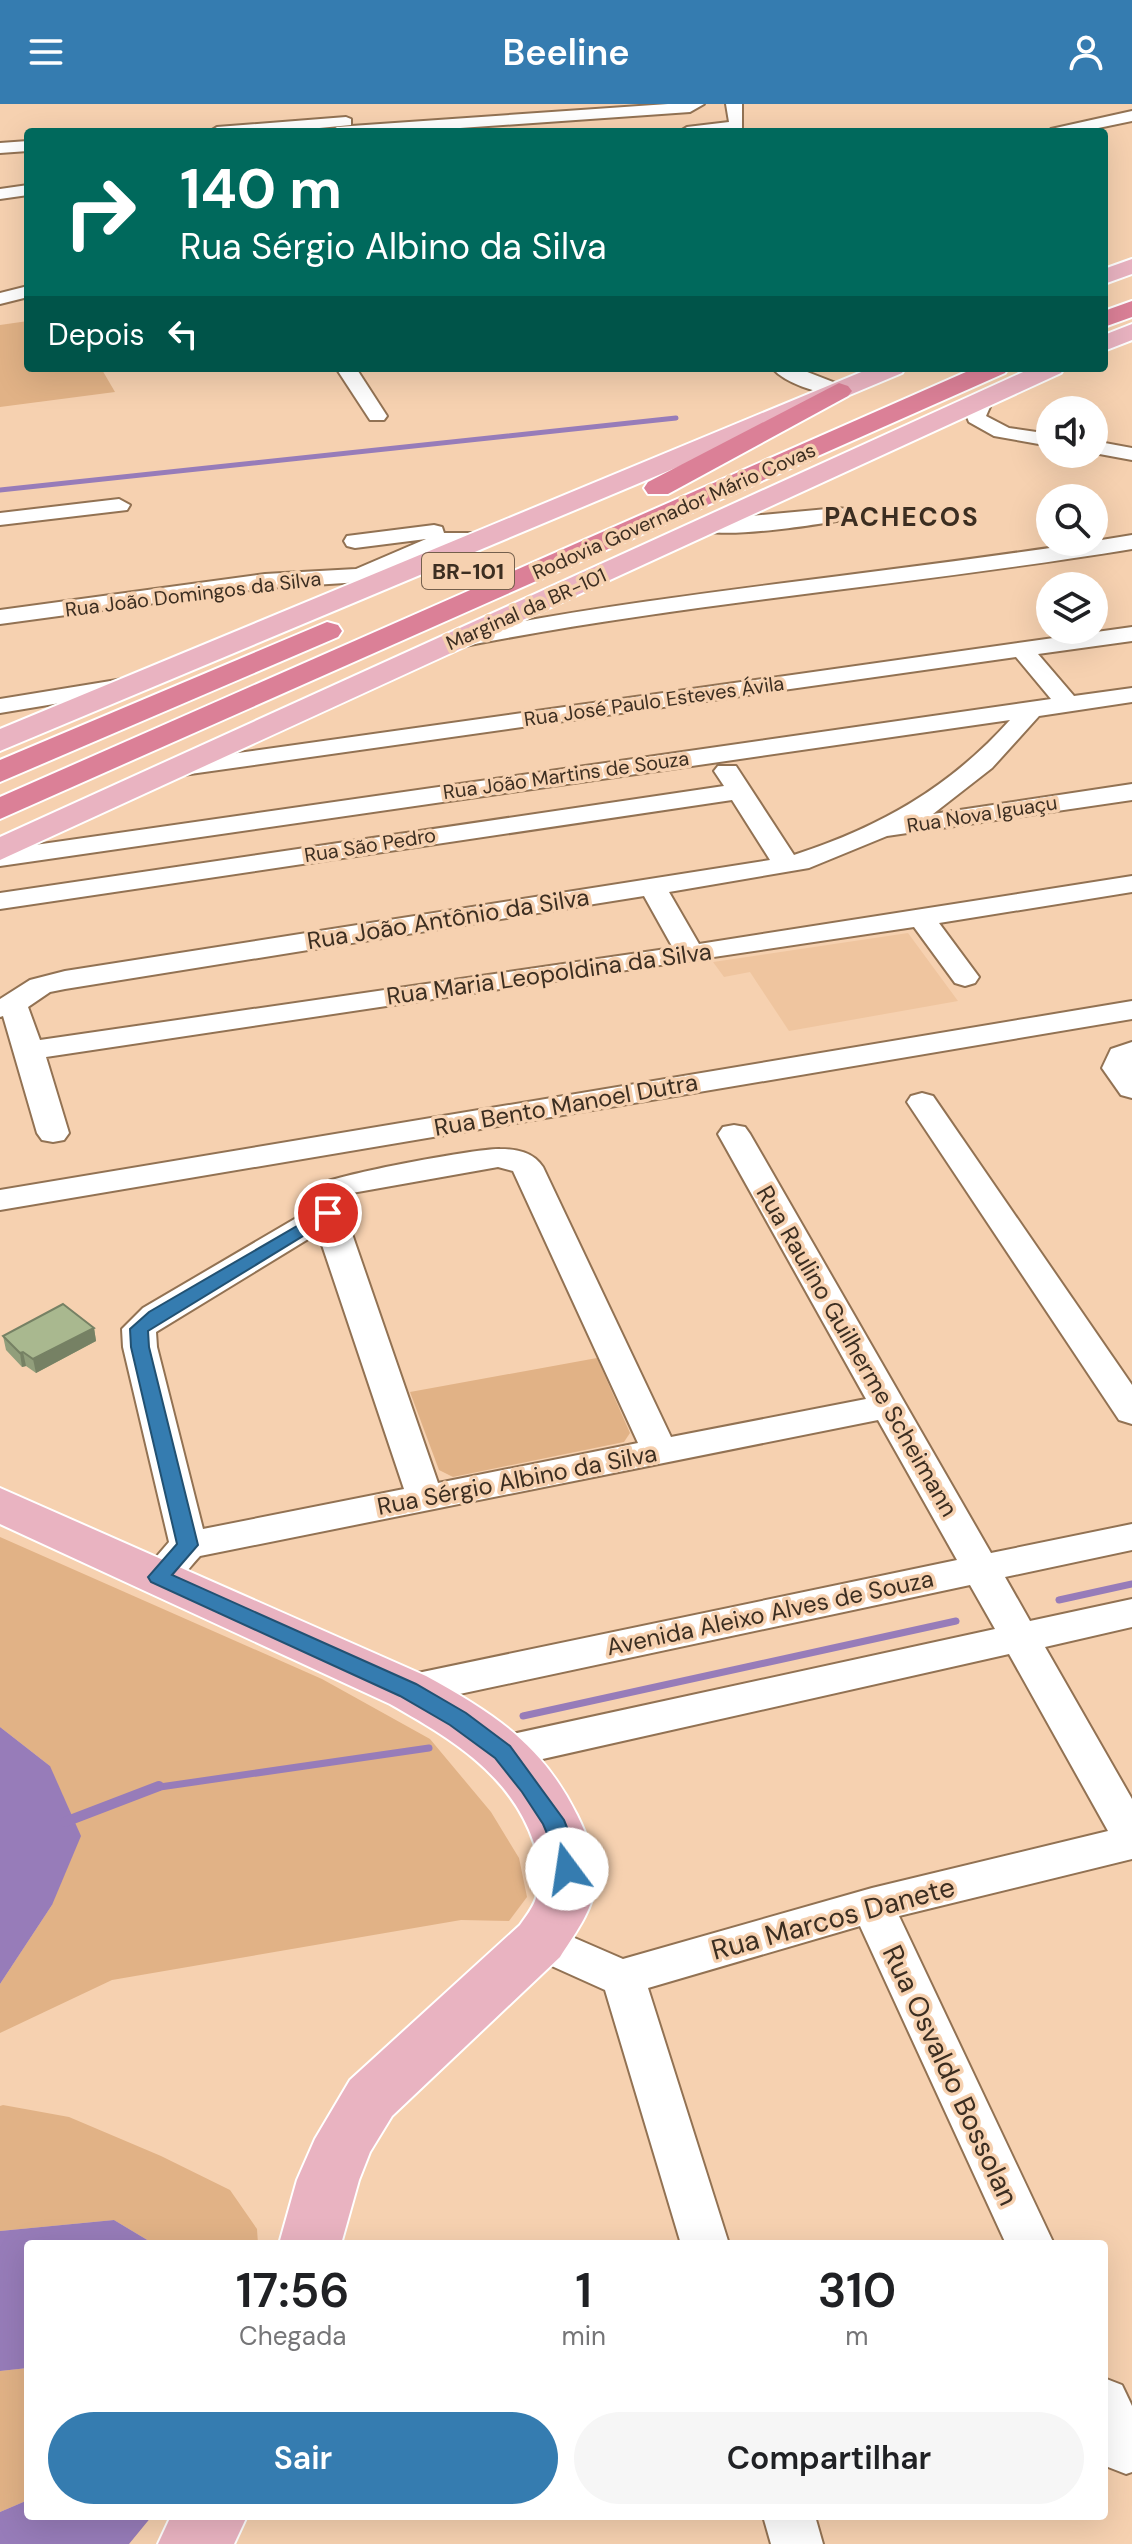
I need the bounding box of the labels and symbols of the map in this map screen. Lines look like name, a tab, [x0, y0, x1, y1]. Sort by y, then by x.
street label: Rodovia Governador Mário Covas	[528, 437, 820, 585]
district label: PACHECOS	[824, 500, 980, 534]
road number: BR-101	[422, 553, 514, 589]
street label: Marginal da BR-101	[442, 562, 610, 656]
street label: Rua João Domingos da Silva	[64, 565, 322, 623]
street label: Rua José Paulo Esteves Ávila	[522, 670, 786, 732]
street label: Rua João Martins de Souza	[441, 745, 691, 805]
street label: Rua Nova Iguaçu	[905, 789, 1059, 839]
street label: Rua São Pedro	[302, 822, 438, 868]
street label: Rua João Antônio da Silva	[305, 881, 591, 956]
street label: Rua Maria Leopoldina da Silva	[384, 935, 714, 1012]
street label: Rua Bento Manoel Dutra	[432, 1066, 700, 1143]
pin	[294, 1179, 362, 1247]
street label: Rua Raulino Guilherme Scheimann	[750, 1180, 965, 1522]
street label: Rua Sérgio Albino da Silva	[374, 1437, 659, 1522]
street label: Avenida Aleixo Alves de Souza	[604, 1563, 936, 1662]
position arrow	[525, 1827, 609, 1911]
street label: Rua Marcos Danete	[707, 1868, 959, 1969]
street label: Rua Osvaldo Bossolan	[874, 1939, 1027, 2211]

